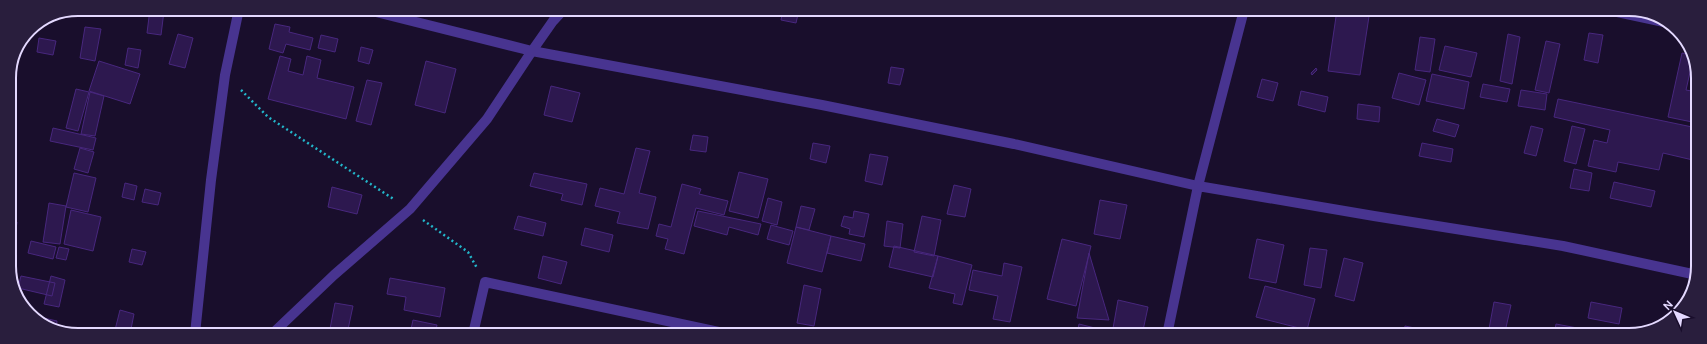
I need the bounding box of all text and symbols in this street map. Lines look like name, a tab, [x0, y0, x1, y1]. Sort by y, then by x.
north arrow	[1655, 292, 1695, 332]
text: N	[1660, 297, 1676, 313]

